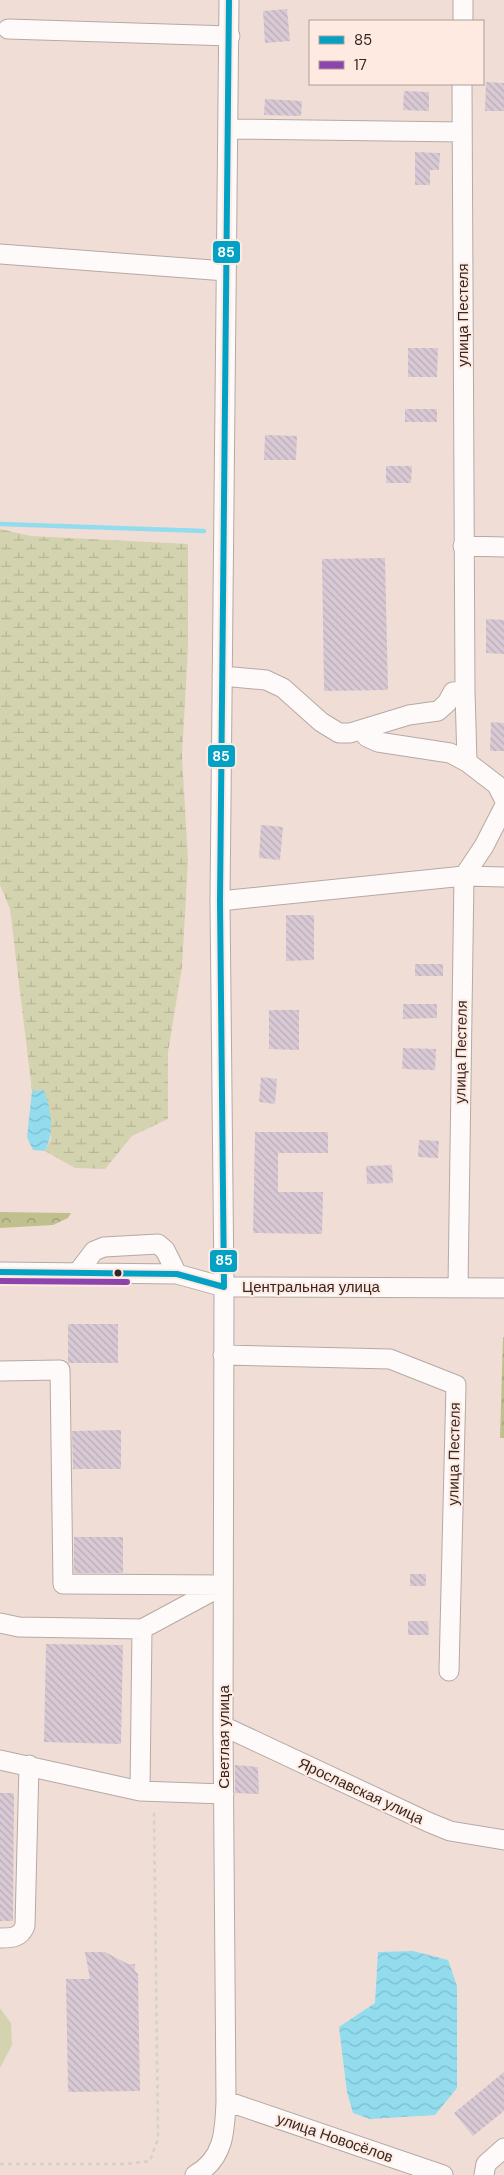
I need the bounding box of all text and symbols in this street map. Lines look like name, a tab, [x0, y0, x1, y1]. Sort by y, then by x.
legend	[309, 20, 484, 85]
text: 85	[354, 30, 372, 50]
text: 17	[354, 55, 367, 75]
line badge: 85	[212, 240, 241, 264]
text: 85	[217, 243, 235, 261]
street label: улица Пестеля	[453, 263, 473, 367]
line badge: 85	[207, 744, 236, 768]
text: 85	[212, 747, 230, 765]
street label: улица Пестеля	[450, 1000, 472, 1104]
line badge: 85	[209, 1249, 238, 1273]
text: 85	[215, 1251, 233, 1269]
unlabelled marker	[113, 1268, 123, 1278]
street label: Центральная улица	[242, 1277, 381, 1297]
street label: улица Пестеля	[443, 1402, 465, 1506]
street label: Светлая улица	[214, 1685, 234, 1789]
street label: Ярославская улица	[295, 1753, 427, 1829]
street label: улица Новосёлов	[274, 2109, 396, 2167]

